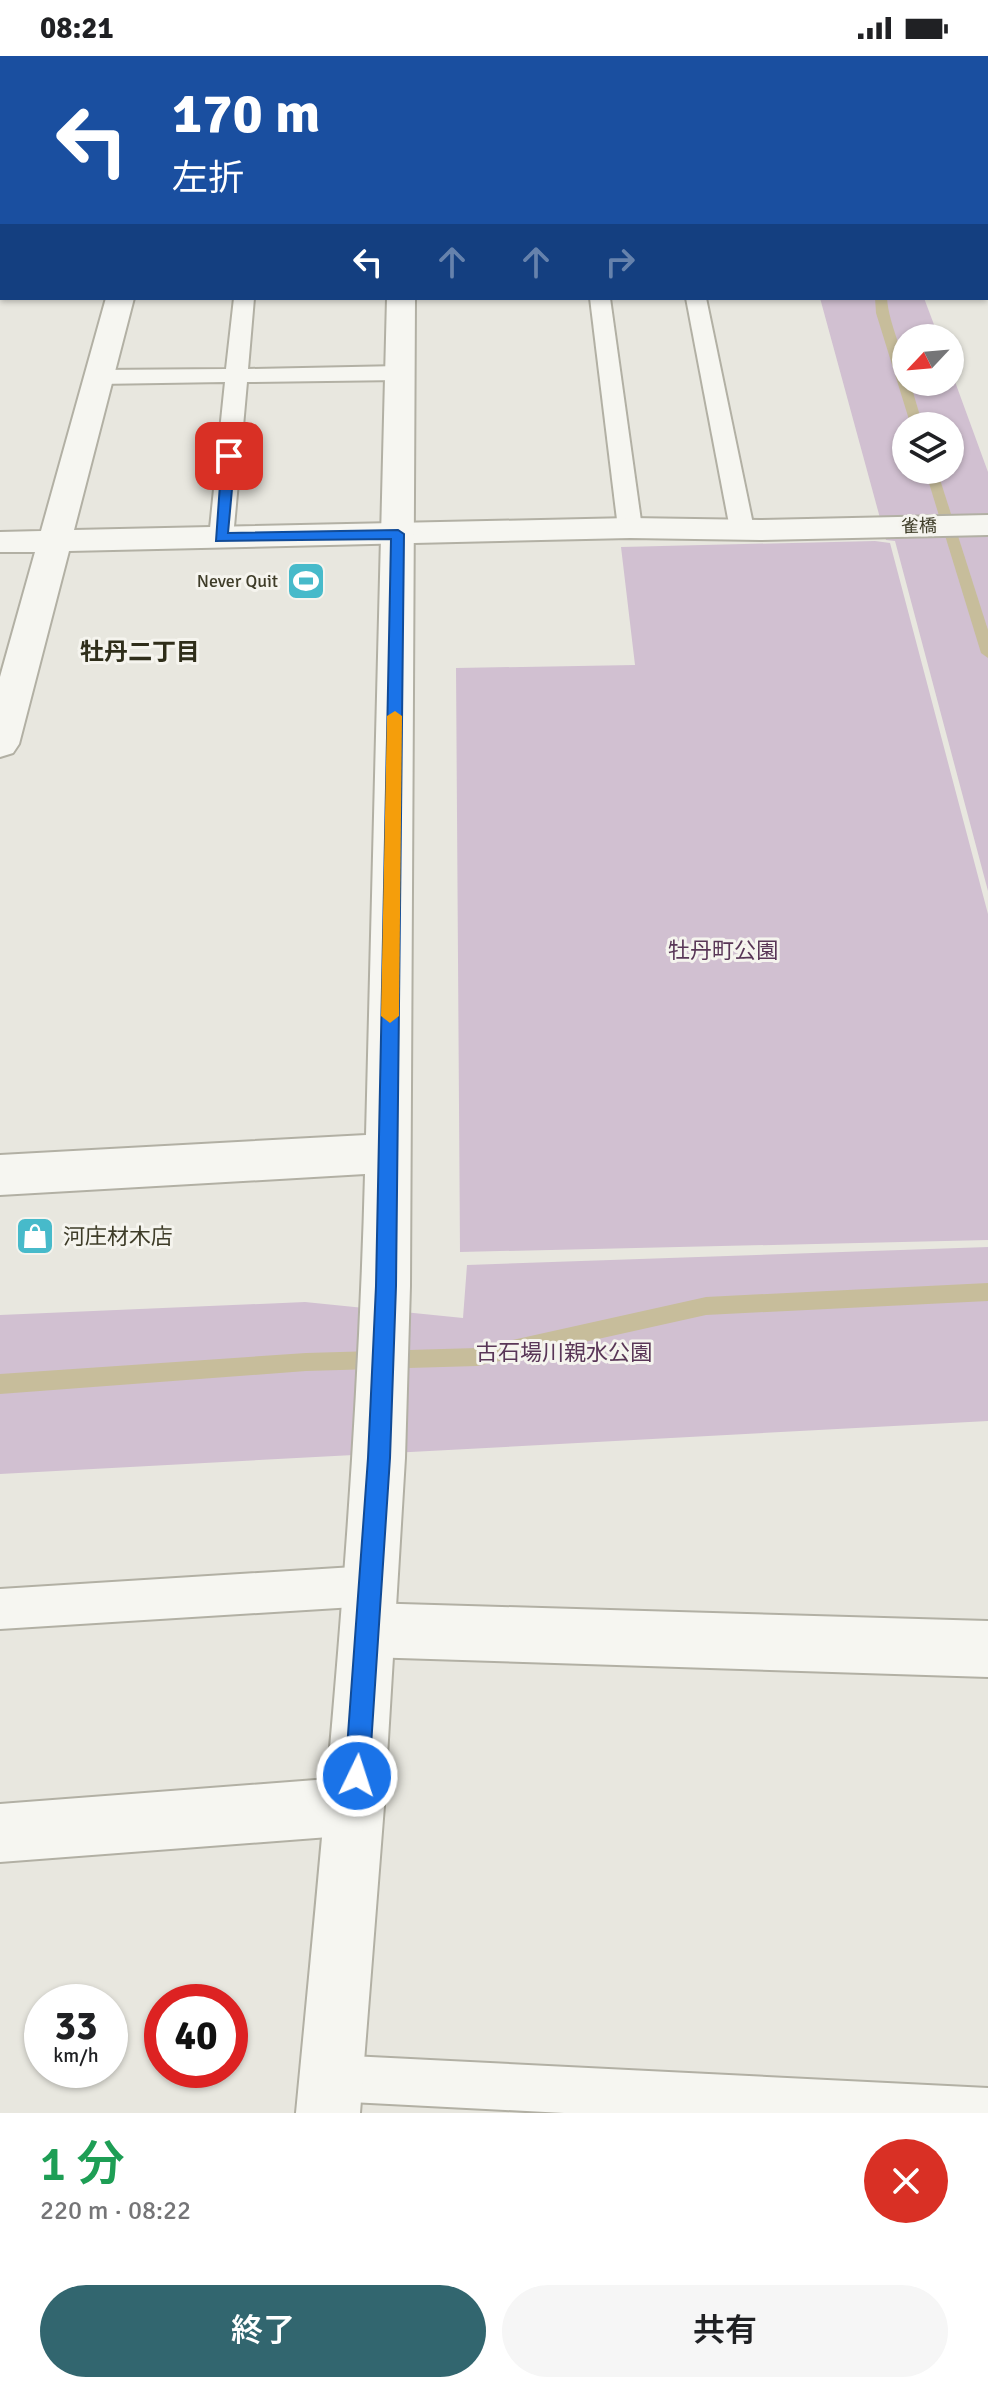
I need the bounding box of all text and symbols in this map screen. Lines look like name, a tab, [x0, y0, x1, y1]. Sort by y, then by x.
text: 08:21	[40, 10, 114, 47]
text: 170 m	[172, 79, 320, 148]
icon: left	[40, 88, 144, 192]
text: 左折	[172, 156, 244, 201]
icon: left	[346, 240, 390, 284]
icon: ahead	[430, 240, 474, 284]
icon: ahead	[514, 240, 558, 284]
icon: right	[598, 240, 642, 284]
north arrow	[892, 324, 964, 396]
map controls	[892, 324, 964, 484]
button: layers	[892, 412, 964, 484]
pin	[195, 422, 263, 490]
icon: arrive	[207, 434, 251, 478]
street label: 雀橋	[901, 515, 937, 537]
sports icon: Never Quit	[285, 560, 327, 602]
place label: Never Quit	[197, 570, 278, 592]
district label: 牡丹二丁目	[80, 637, 200, 667]
park label: 牡丹町公園	[668, 937, 778, 964]
shop icon: 河庄材木店	[14, 1215, 56, 1257]
place label: 河庄材木店	[63, 1223, 173, 1250]
park label: 古石場川親水公園	[476, 1339, 652, 1366]
position arrow	[315, 1734, 399, 1818]
speed limit sign: 40	[144, 1984, 248, 2088]
text: 33	[54, 2001, 98, 2051]
text: km/h	[53, 2043, 99, 2068]
text: 1 分	[40, 2135, 124, 2194]
button: close	[864, 2139, 948, 2223]
text: 220 m · 08:22	[40, 2195, 191, 2227]
button: 終了	[40, 2285, 486, 2377]
button: 共有	[502, 2285, 948, 2377]

